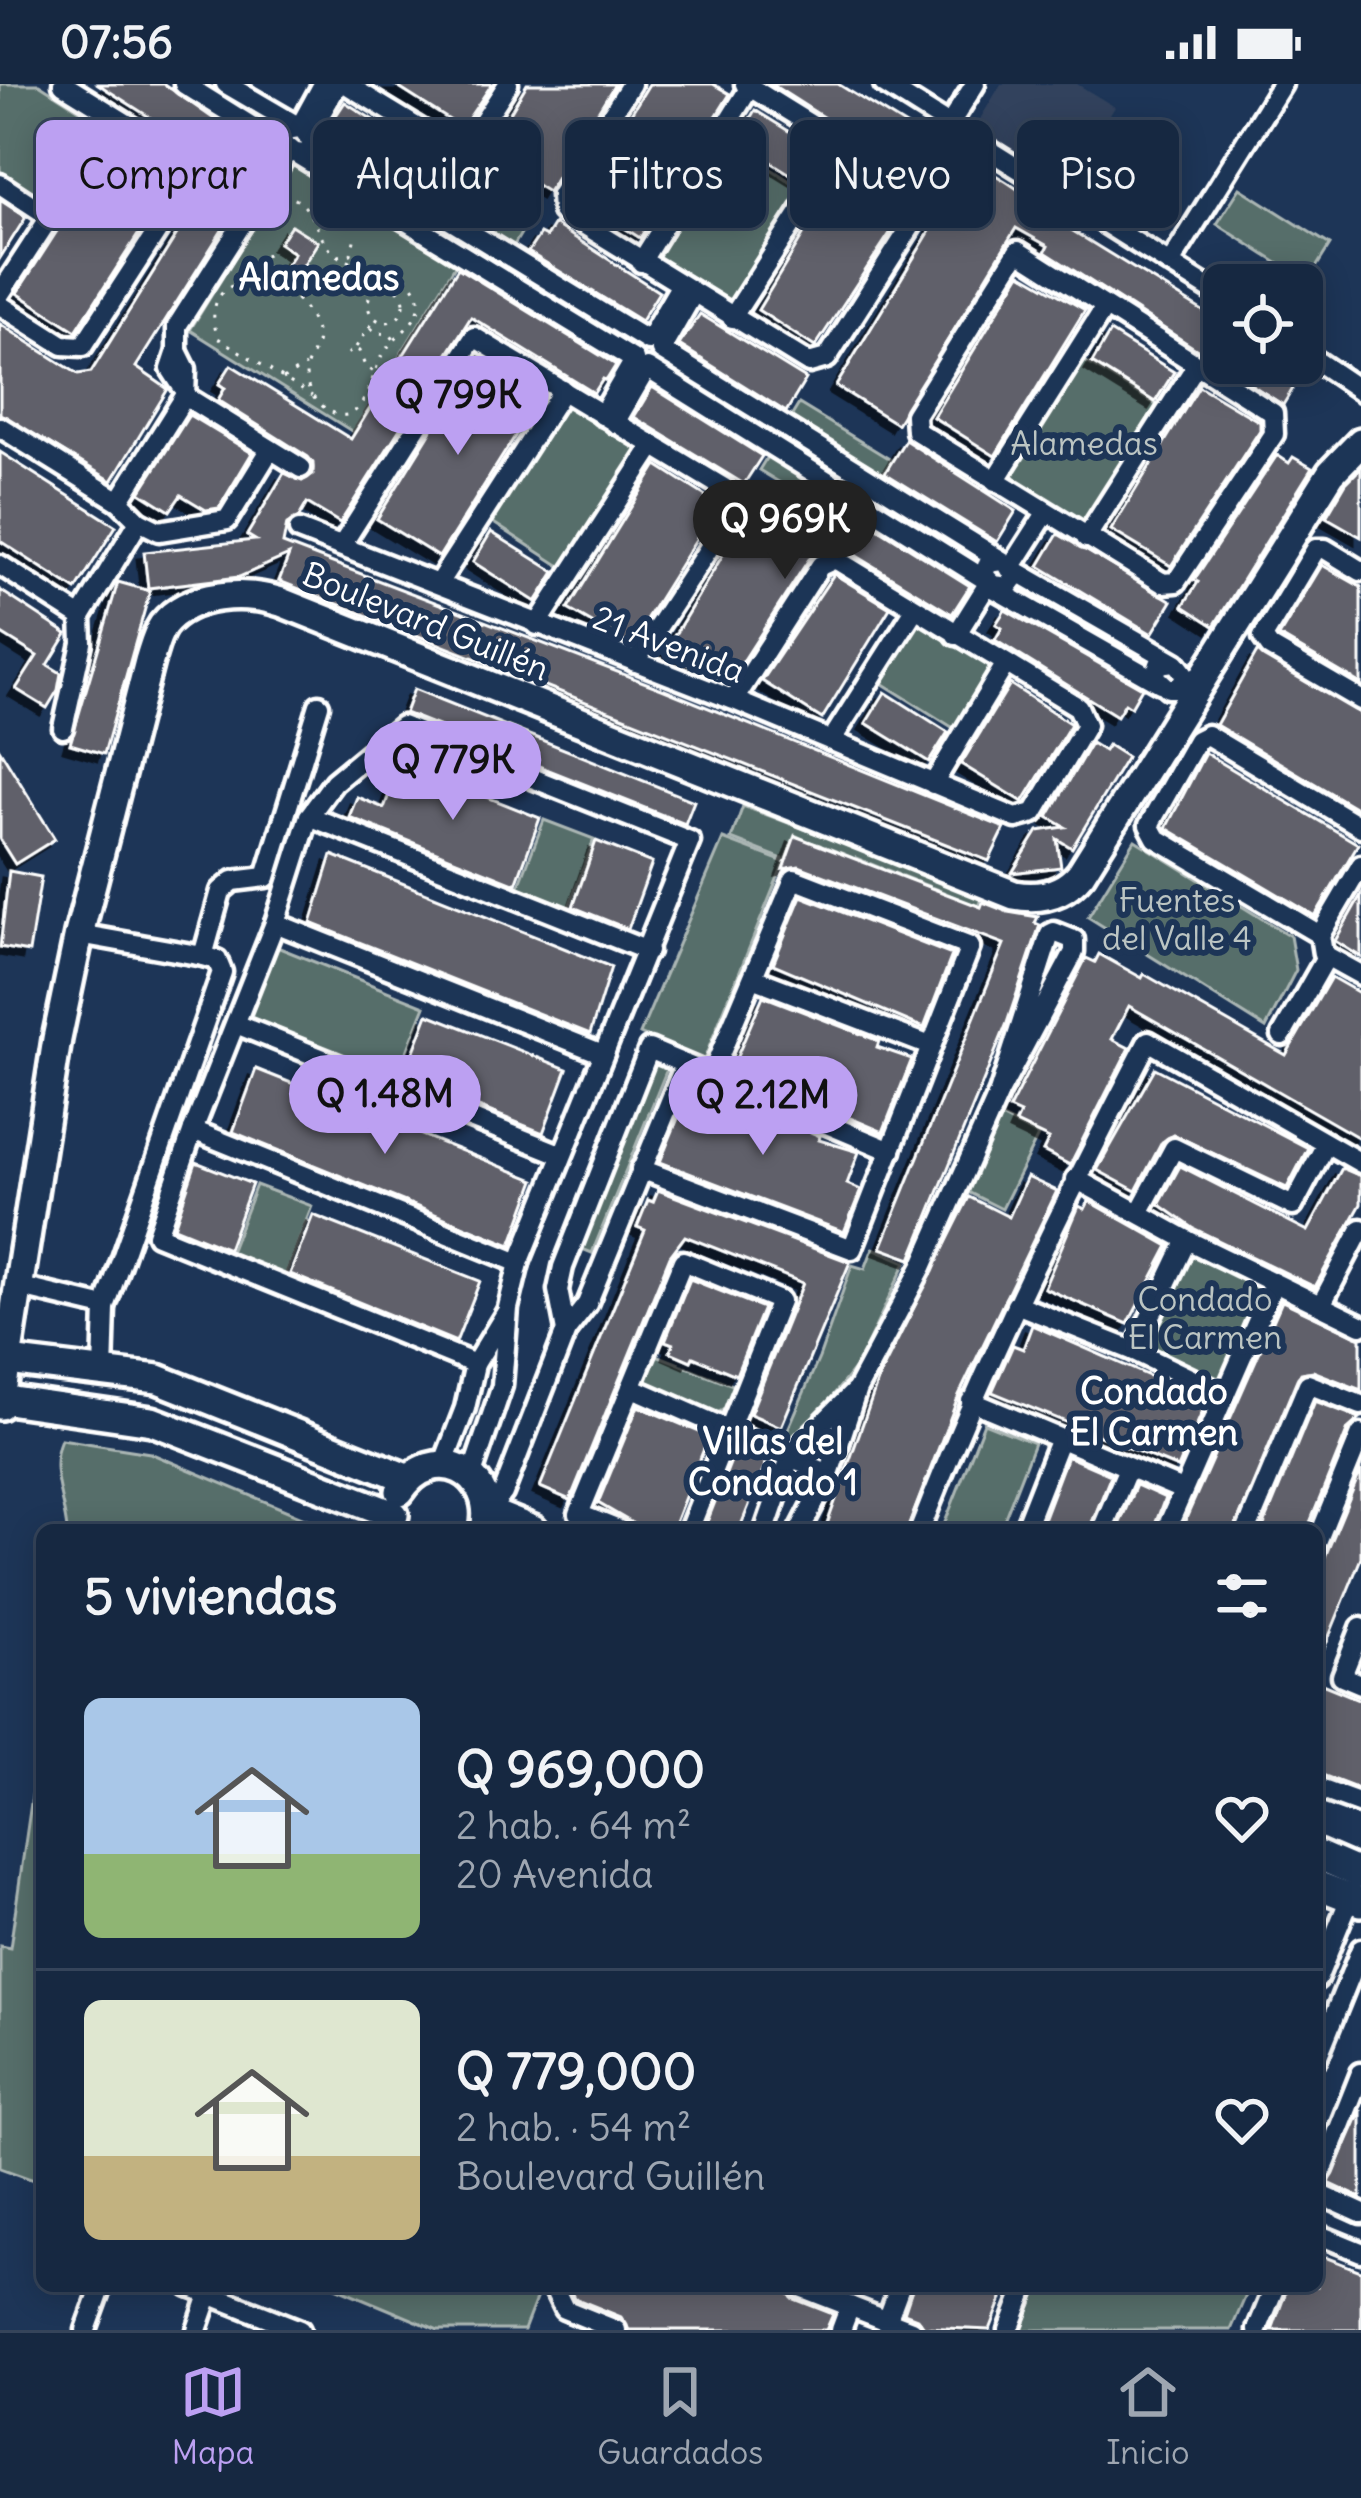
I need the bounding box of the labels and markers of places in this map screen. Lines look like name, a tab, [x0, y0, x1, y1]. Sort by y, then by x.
pin: Q 799K	[360, 356, 556, 458]
pin: Q 969K	[687, 480, 883, 582]
pin: Q 779K	[355, 721, 551, 823]
pin: Q 1.48M	[274, 1055, 496, 1157]
pin: Q 2.12M	[652, 1056, 874, 1158]

